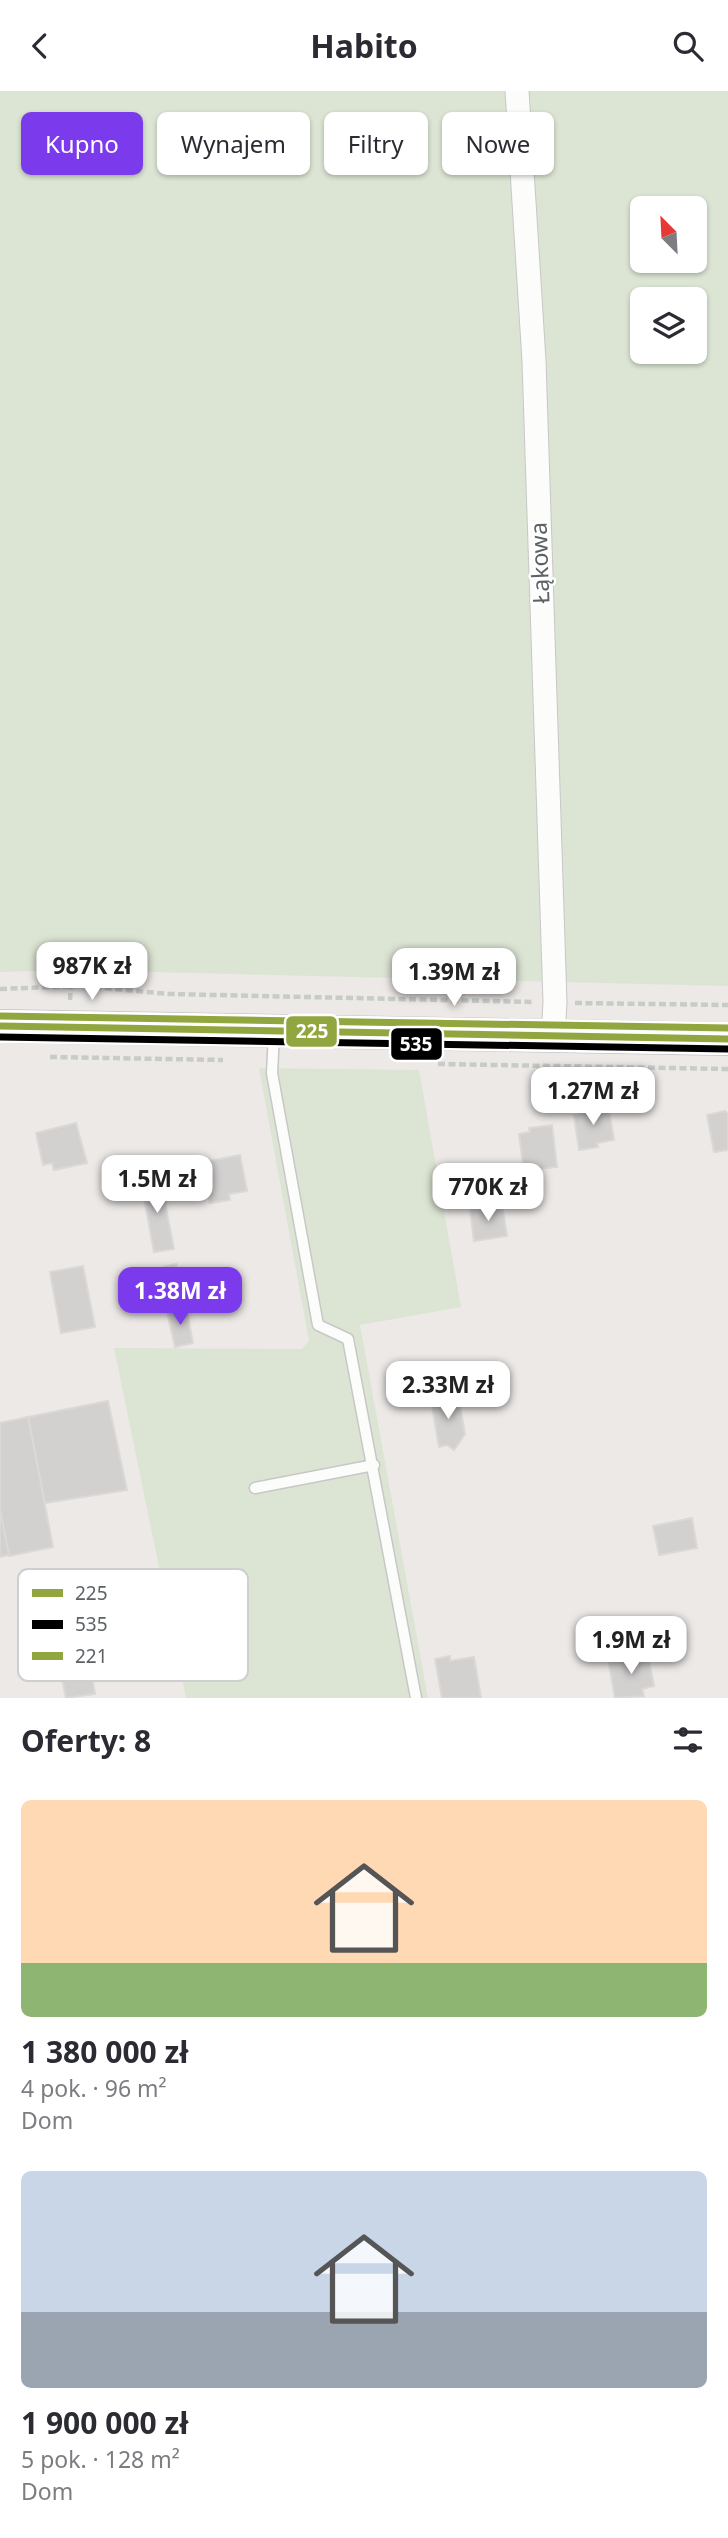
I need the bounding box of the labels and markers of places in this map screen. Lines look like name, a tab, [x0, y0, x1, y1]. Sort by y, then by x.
pin: 987K zł	[27, 943, 157, 1002]
pin: 1.39M zł	[382, 949, 526, 1008]
pin: 1.27M zł	[521, 1067, 665, 1127]
pin: 1.5M zł	[92, 1155, 222, 1215]
pin: 770K zł	[423, 1163, 553, 1223]
pin: 1.38M zł	[108, 1267, 252, 1327]
pin: 2.33M zł	[376, 1361, 520, 1421]
pin: 1.9M zł	[566, 1617, 696, 1676]

